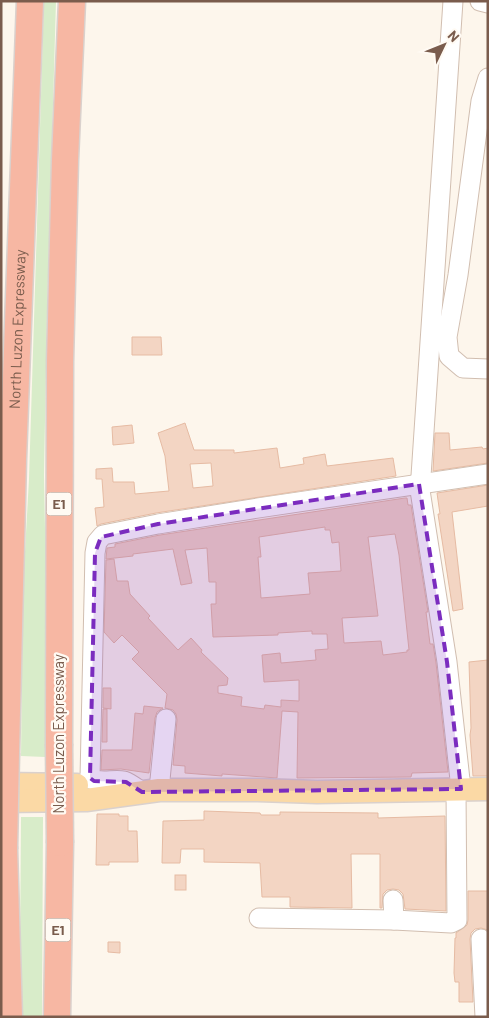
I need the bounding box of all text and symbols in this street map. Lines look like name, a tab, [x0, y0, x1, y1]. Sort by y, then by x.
north arrow	[419, 20, 469, 70]
text: N	[444, 27, 463, 45]
street label: North Luzon Expressway	[5, 249, 29, 409]
road number: E1	[46, 492, 72, 516]
street label: North Luzon Expressway	[49, 654, 67, 814]
road number: E1	[46, 918, 70, 942]

